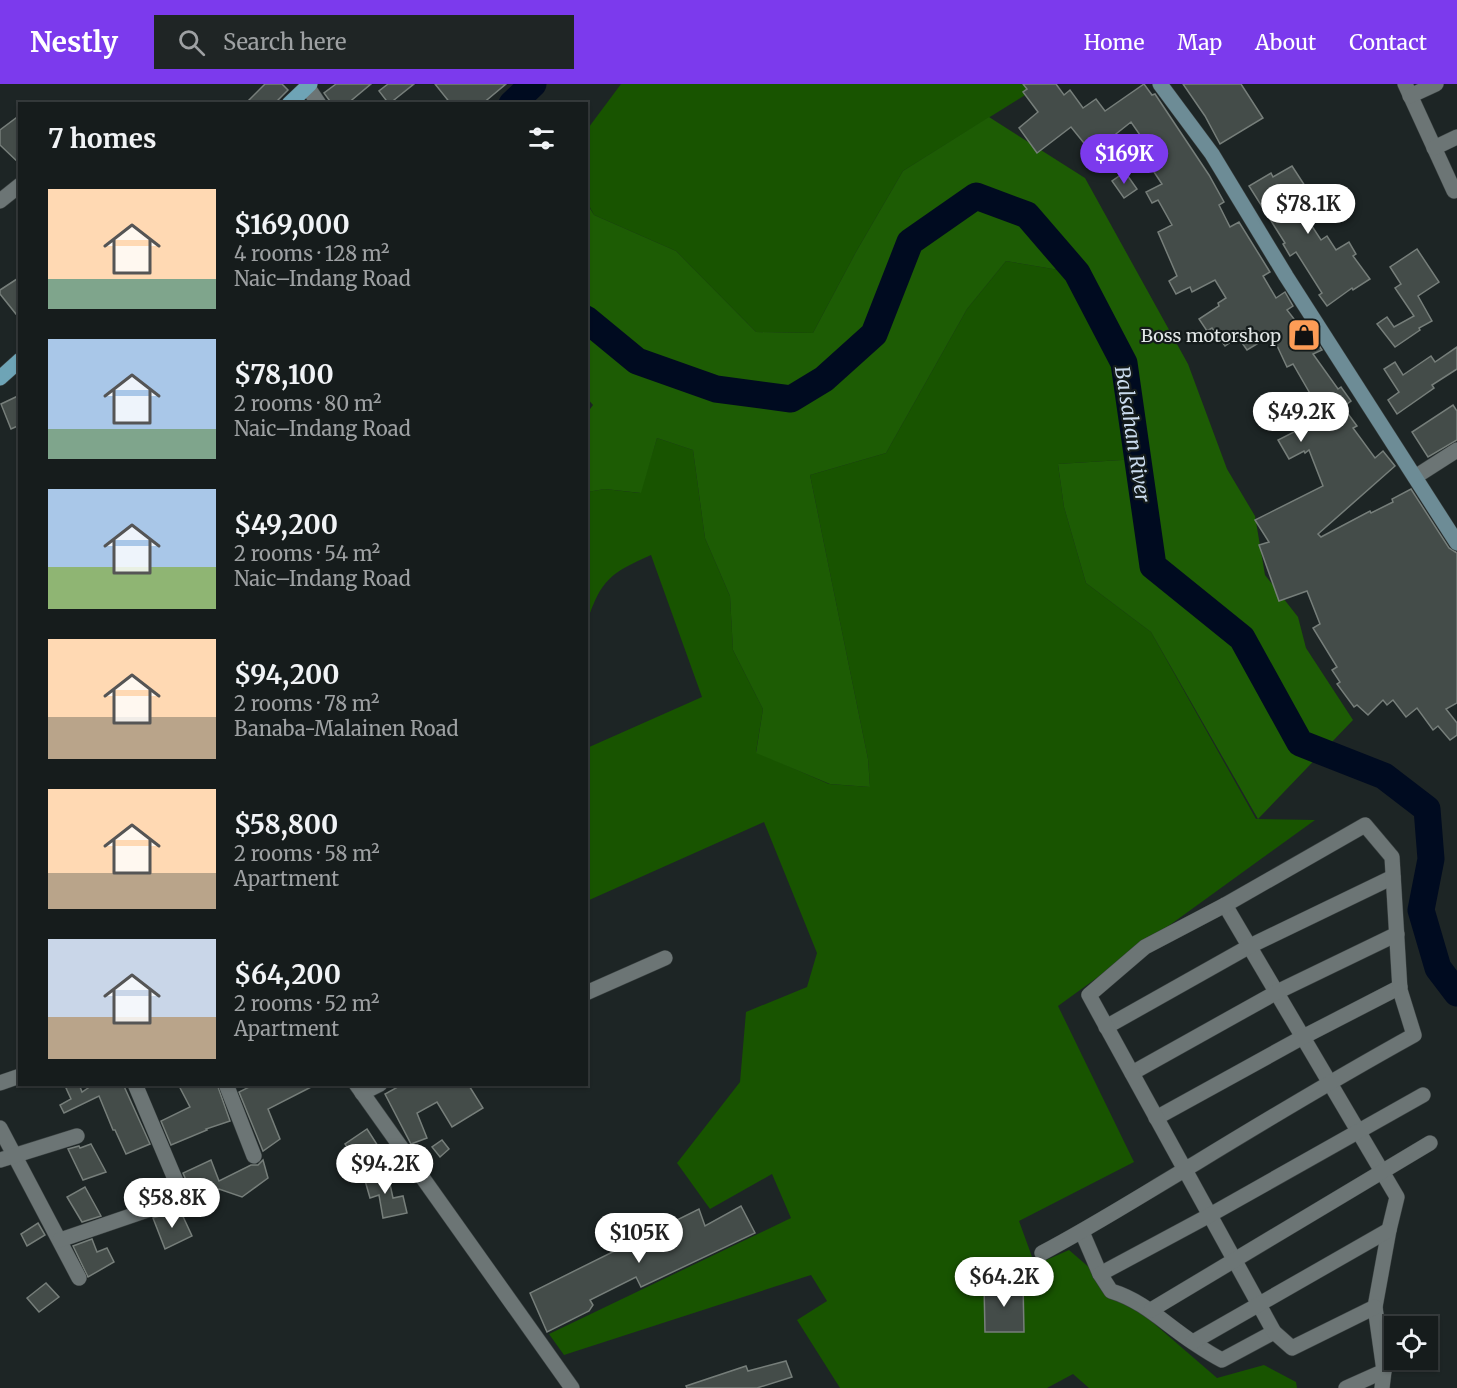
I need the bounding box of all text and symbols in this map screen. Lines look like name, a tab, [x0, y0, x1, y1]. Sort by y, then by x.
search box	[154, 15, 574, 69]
text: Nestly	[30, 24, 118, 60]
icon: search	[175, 26, 208, 59]
text: Search here	[223, 28, 346, 56]
text: Home	[1084, 29, 1144, 56]
text: Map	[1177, 29, 1222, 56]
text: About	[1255, 29, 1316, 56]
text: Contact	[1349, 29, 1427, 56]
text: 7 homes	[48, 122, 156, 155]
icon: filters	[525, 122, 558, 155]
pin: $169K	[1082, 134, 1166, 185]
text: $169K	[1094, 141, 1154, 166]
pin: $78.1K	[1259, 184, 1357, 235]
text: $78.1K	[1275, 191, 1341, 216]
text: $169,000	[234, 208, 350, 241]
icon: home	[96, 213, 168, 285]
text: 4 rooms · 128 m²	[234, 241, 389, 266]
text: Naic–Indang Road	[234, 266, 411, 291]
shop icon: Boss motorshop	[1286, 317, 1322, 353]
place label: Boss motorshop	[1141, 324, 1281, 347]
text: $78,100	[234, 358, 334, 391]
icon: home	[96, 363, 168, 435]
water label: Balsahan River	[1110, 364, 1156, 505]
text: 2 rooms · 80 m²	[234, 391, 381, 416]
pin: $49.2K	[1252, 392, 1350, 443]
text: $49.2K	[1267, 399, 1335, 424]
text: Naic–Indang Road	[234, 416, 411, 441]
text: $49,200	[234, 508, 338, 541]
icon: home	[96, 513, 168, 585]
text: 2 rooms · 54 m²	[234, 541, 380, 566]
text: Naic–Indang Road	[234, 566, 411, 591]
text: $94,200	[234, 658, 340, 691]
icon: home	[96, 663, 168, 735]
text: 2 rooms · 78 m²	[234, 691, 379, 716]
text: Banaba-Malainen Road	[234, 716, 459, 741]
text: $58,800	[234, 808, 338, 841]
icon: home	[96, 813, 168, 885]
text: 2 rooms · 58 m²	[234, 841, 380, 866]
text: Apartment	[234, 866, 339, 891]
text: $64,200	[234, 958, 341, 991]
icon: home	[96, 963, 168, 1035]
text: 2 rooms · 52 m²	[234, 991, 379, 1016]
text: Apartment	[234, 1016, 339, 1041]
pin: $94.2K	[336, 1144, 434, 1195]
text: $94.2K	[350, 1151, 420, 1176]
pin: $58.8K	[123, 1178, 221, 1229]
text: $58.8K	[138, 1185, 206, 1210]
pin: $105K	[597, 1213, 681, 1264]
text: $105K	[609, 1220, 669, 1245]
pin: $64.2K	[955, 1257, 1053, 1308]
text: $64.2K	[969, 1264, 1039, 1289]
map controls	[1384, 1316, 1438, 1370]
button: locate	[1384, 1316, 1438, 1370]

